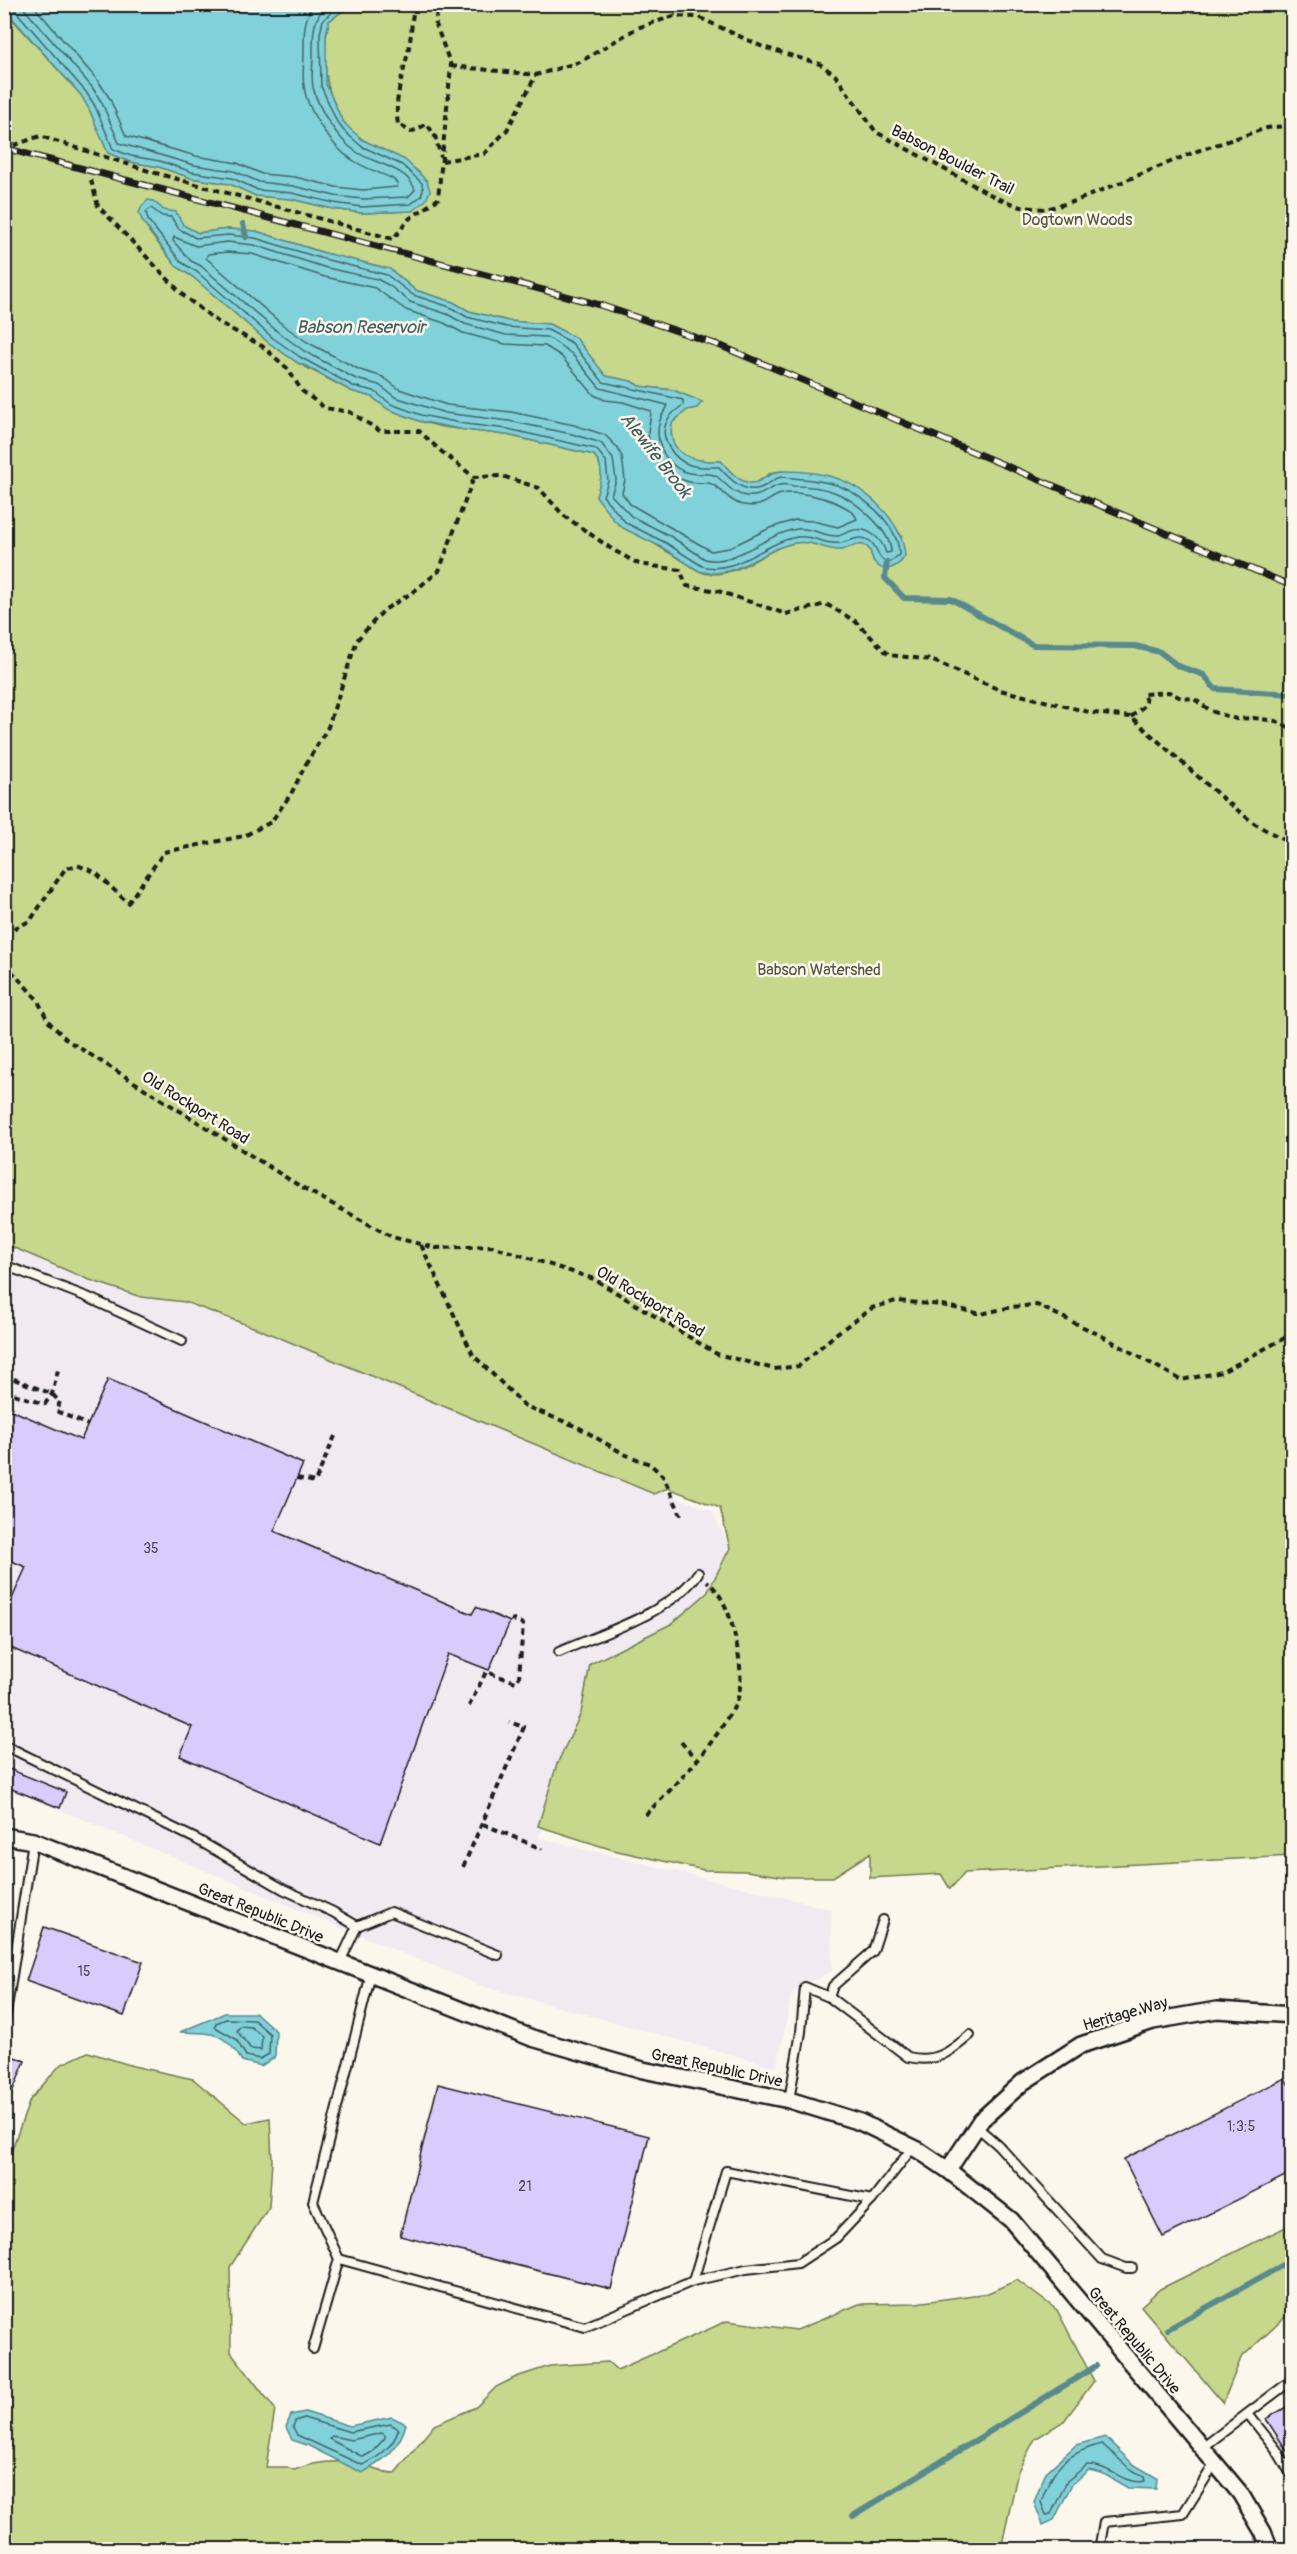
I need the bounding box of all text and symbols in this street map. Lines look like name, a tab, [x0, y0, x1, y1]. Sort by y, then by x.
street label: Babson Boulder Trail	[888, 120, 1017, 200]
park label: Dogtown Woods	[1022, 210, 1132, 230]
water label: Babson Reservoir	[296, 316, 428, 339]
water label: Alewife Brook	[615, 408, 697, 504]
park label: Babson Watershed	[757, 960, 881, 980]
street label: Old Rockport Road	[138, 1067, 253, 1149]
street label: Old Rockport Road	[593, 1262, 708, 1342]
house number: 35	[143, 1540, 159, 1557]
street label: Great Republic Drive	[195, 1879, 326, 1947]
house number: 15	[77, 1963, 91, 1980]
street label: Heritage Way	[1081, 1992, 1170, 2036]
street label: Great Republic Drive	[649, 2044, 784, 2092]
house number: 1;3;5	[1227, 2118, 1255, 2135]
house number: 21	[518, 2178, 532, 2195]
street label: Great Republic Drive	[1084, 2283, 1185, 2398]

